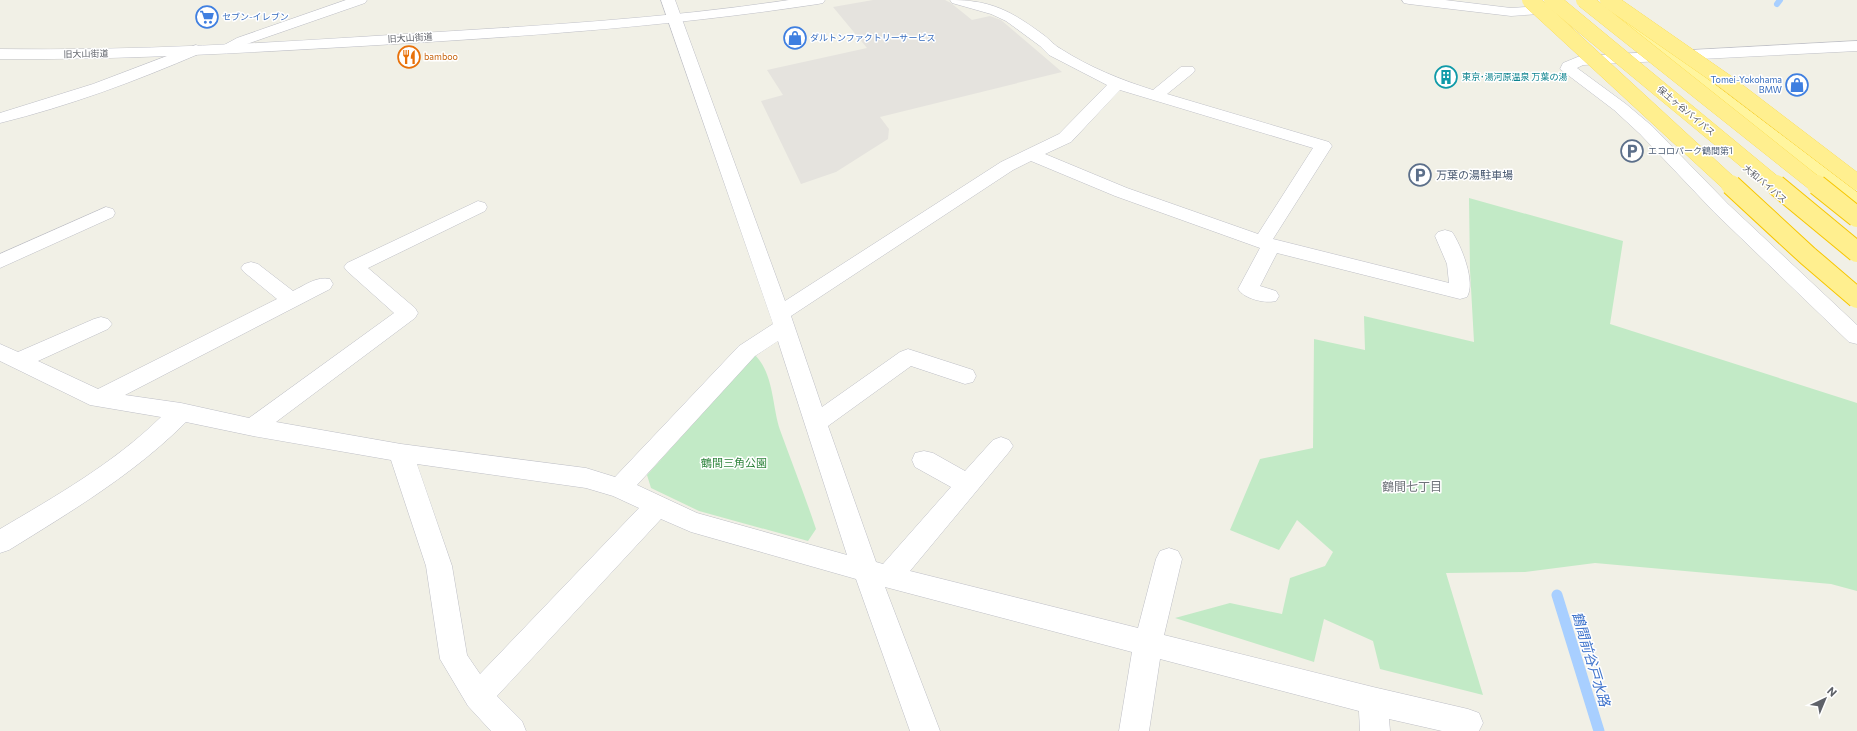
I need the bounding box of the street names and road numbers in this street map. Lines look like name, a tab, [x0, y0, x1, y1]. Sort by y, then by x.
street label: 旧大山街道	[387, 31, 433, 44]
street label: 旧大山街道	[63, 48, 109, 59]
street label: 保土ヶ谷バイパス	[1655, 83, 1717, 138]
street label: 大和バイパス	[1741, 162, 1789, 205]

